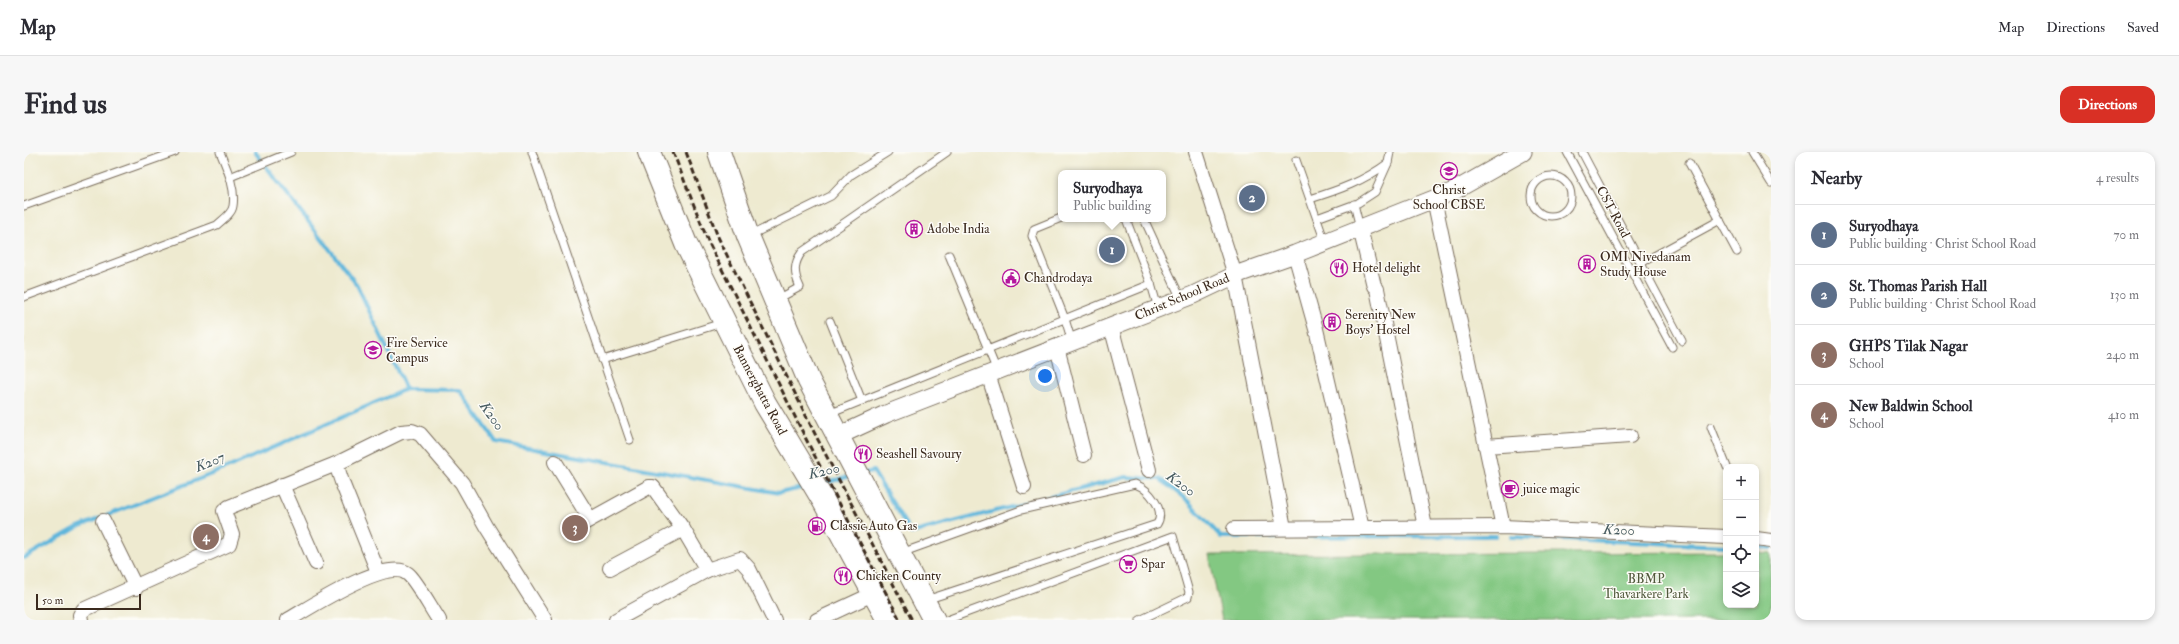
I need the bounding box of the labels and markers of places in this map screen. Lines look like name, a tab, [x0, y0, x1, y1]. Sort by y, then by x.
school or university icon: Christ School CBSE	[1439, 161, 1459, 181]
place label: Christ School CBSE	[1413, 182, 1485, 213]
pin: 2	[1239, 183, 1265, 213]
building icon: Adobe India	[904, 219, 924, 239]
place label: Adobe India	[926, 221, 990, 237]
pin: 1	[1099, 235, 1125, 265]
place label: OMI Nivedanam Study House	[1600, 249, 1691, 281]
building icon: OMI Nivedanam Study House	[1577, 254, 1597, 274]
restaurant icon: Hotel delight	[1329, 258, 1349, 278]
place label: Hotel delight	[1352, 260, 1420, 276]
public building icon: Chandrodaya	[1001, 268, 1021, 288]
place label: Chandrodaya	[1024, 270, 1093, 287]
place label: Serenity New Boys' Hostel	[1345, 307, 1416, 339]
building icon: Serenity New Boys' Hostel	[1322, 312, 1342, 332]
place label: Fire Service Campus	[386, 335, 448, 367]
school or university icon: Fire Service Campus	[363, 340, 383, 360]
restaurant icon: Seashell Savoury	[853, 444, 873, 464]
place label: Seashell Savoury	[876, 446, 962, 463]
cafe icon: juice magic	[1500, 479, 1520, 499]
place label: juice magic	[1520, 481, 1580, 497]
pin: 3	[562, 513, 588, 543]
fuel station icon: Classic Auto Gas	[807, 516, 827, 536]
place label: Classic Auto Gas	[830, 518, 918, 534]
pin: 4	[193, 522, 219, 552]
supermarket icon: Spar	[1118, 554, 1138, 574]
place label: Spar	[1141, 556, 1165, 573]
restaurant icon: Chicken County	[833, 566, 853, 586]
place label: Chicken County	[856, 568, 941, 585]

